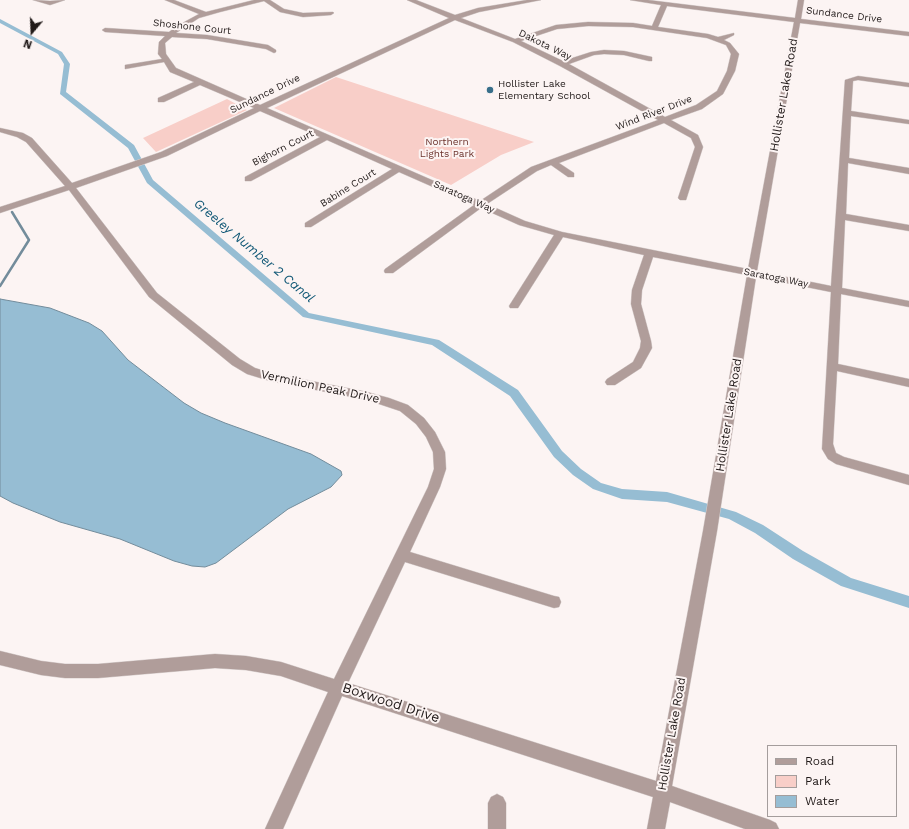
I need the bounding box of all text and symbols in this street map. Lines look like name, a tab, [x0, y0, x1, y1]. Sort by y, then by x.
street label: Sundance Drive	[805, 4, 883, 26]
north arrow	[12, 12, 52, 52]
street label: Shoshone Court	[152, 17, 232, 37]
street label: Dakota Way	[517, 27, 573, 63]
text: N	[22, 36, 34, 51]
street label: Hollister Lake Road	[767, 37, 801, 153]
street label: Sundance Drive	[228, 72, 302, 116]
place label: Hollister Lake Elementary School	[498, 78, 590, 102]
marker: Hollister Lake Elementary School	[485, 85, 495, 95]
street label: Wind River Drive	[614, 93, 694, 133]
street label: Bighorn Court	[250, 127, 316, 169]
park label: Northern Lights Park	[420, 136, 474, 160]
street label: Babine Court	[318, 166, 378, 210]
street label: Saratoga Way	[432, 178, 496, 216]
water label: Greeley Number 2 Canal	[190, 196, 318, 306]
street label: Saratoga Way	[743, 266, 809, 290]
street label: Hollister Lake Road	[713, 357, 745, 473]
street label: Vermilion Peak Drive	[259, 367, 381, 407]
street label: Hollister Lake Road	[655, 676, 689, 792]
street label: Boxwood Drive	[340, 679, 442, 727]
legend	[767, 745, 897, 817]
text: Road	[805, 754, 834, 768]
text: Park	[805, 774, 831, 788]
text: Water	[805, 794, 839, 808]

